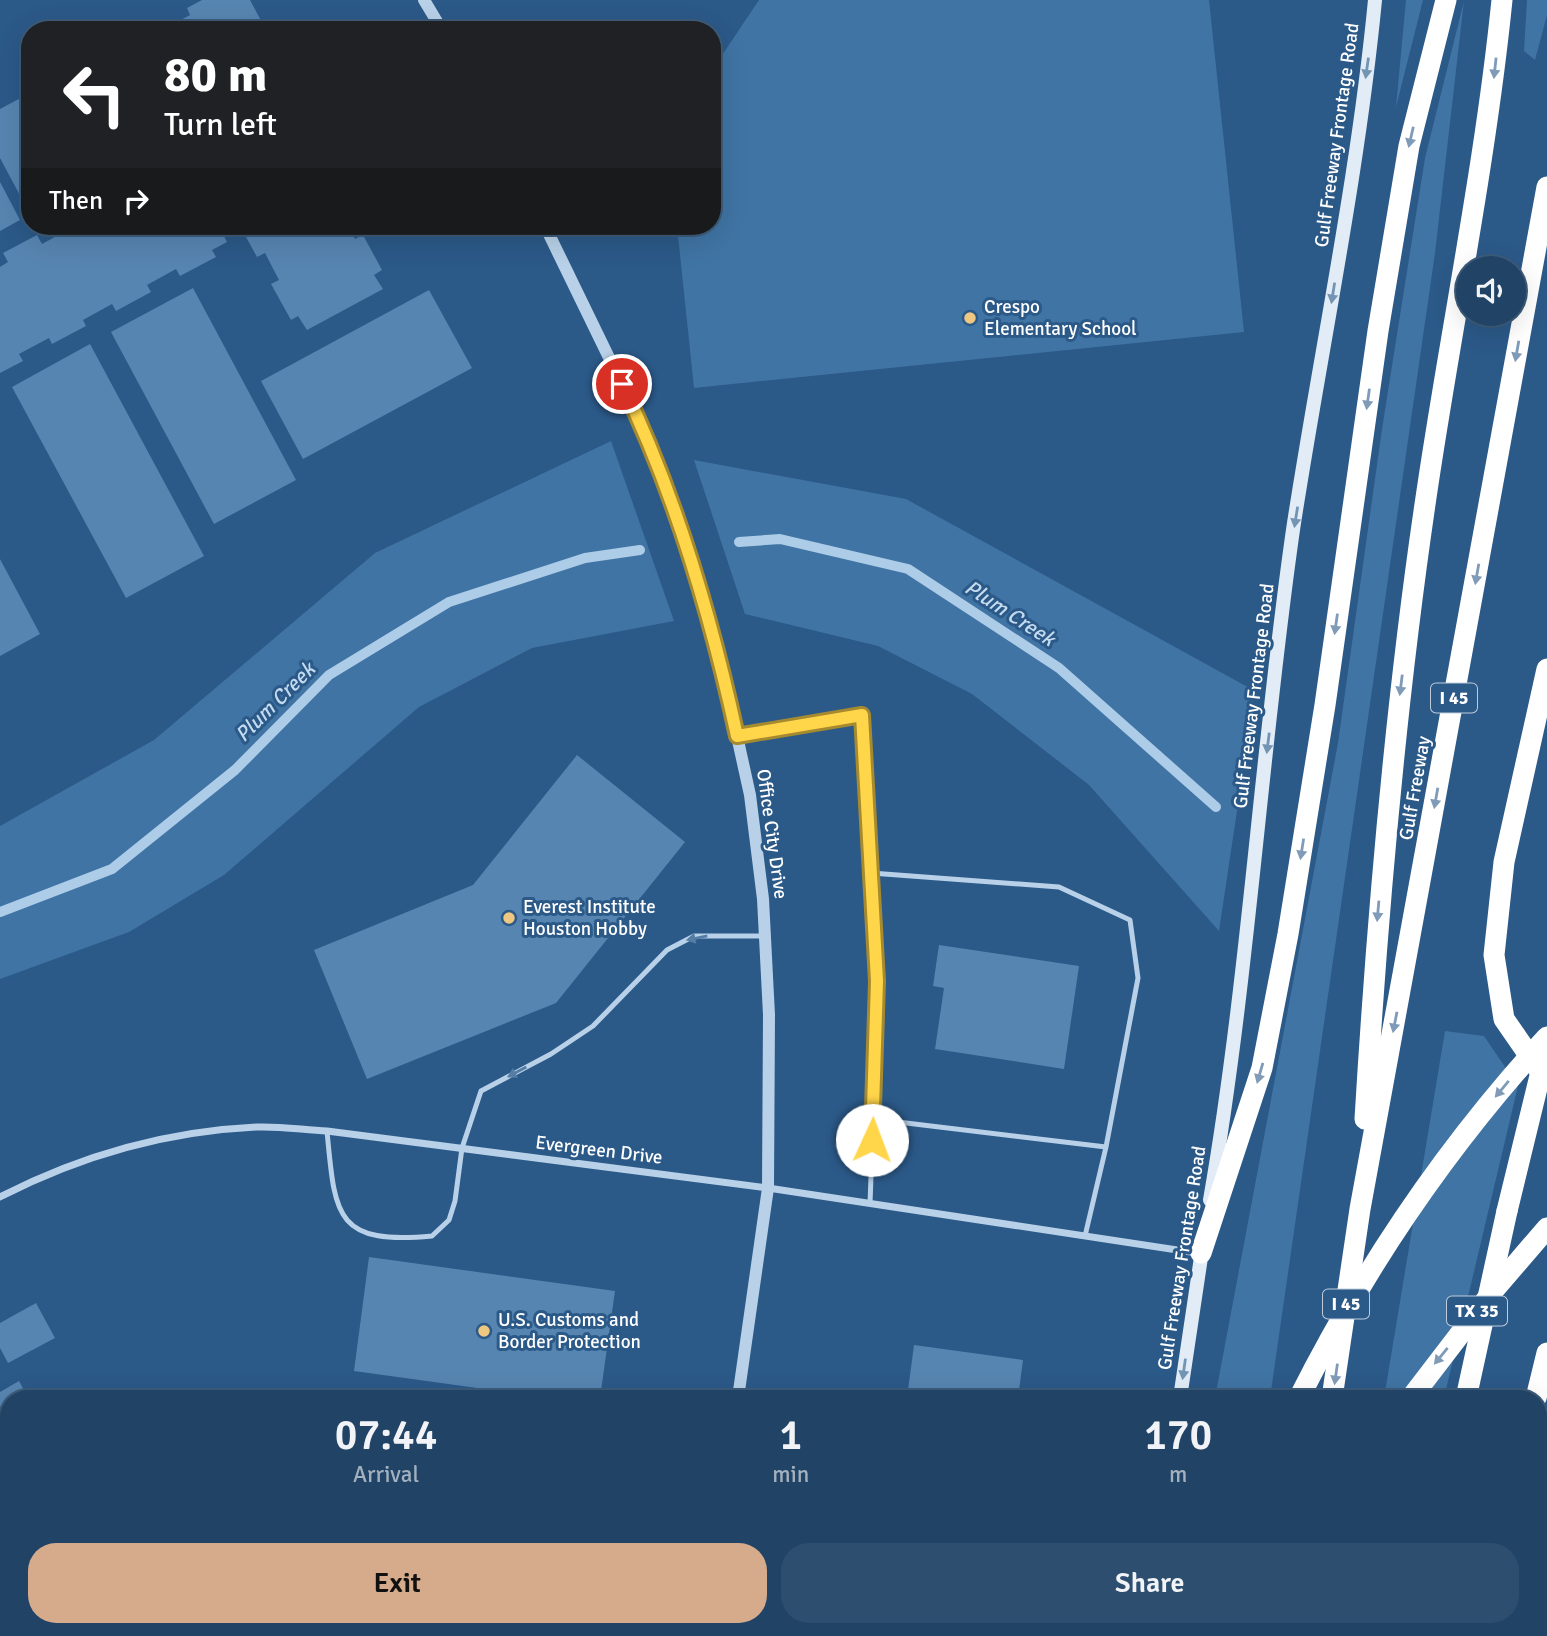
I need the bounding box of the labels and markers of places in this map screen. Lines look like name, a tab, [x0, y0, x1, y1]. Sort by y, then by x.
place label: Crespo Elementary School	[984, 295, 1137, 341]
marker: Crespo Elementary School	[962, 310, 978, 326]
pin	[592, 354, 652, 414]
place label: Everest Institute Houston Hobby	[523, 895, 656, 941]
marker: Everest Institute Houston Hobby	[501, 910, 517, 926]
place label: U.S. Customs and Border Protection	[498, 1308, 641, 1354]
marker: U.S. Customs and Border Protection	[476, 1323, 492, 1339]

